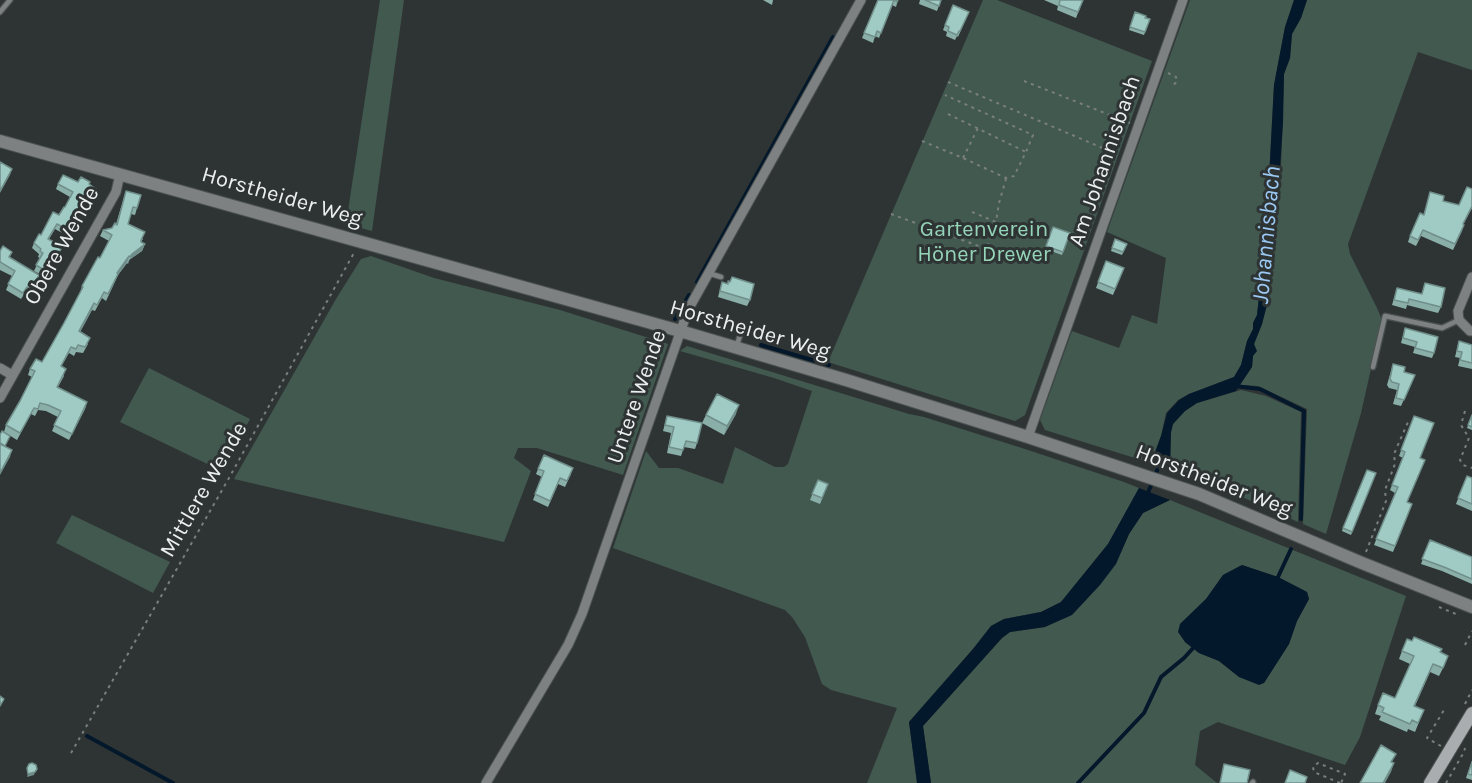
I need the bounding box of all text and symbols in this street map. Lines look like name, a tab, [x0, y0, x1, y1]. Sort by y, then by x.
street label: Am Johannisbach	[1063, 72, 1147, 250]
street label: Horstheider Weg	[199, 161, 365, 233]
water label: Johannisbach	[1247, 165, 1287, 305]
street label: Obere Wende	[19, 182, 105, 310]
park label: Gartenverein Höner Drewer	[917, 217, 1051, 268]
street label: Horstheider Weg	[667, 294, 833, 366]
street label: Untere Wende	[602, 327, 672, 467]
street label: Mittlere Wende	[155, 418, 253, 562]
street label: Horstheider Weg	[1132, 439, 1296, 523]

